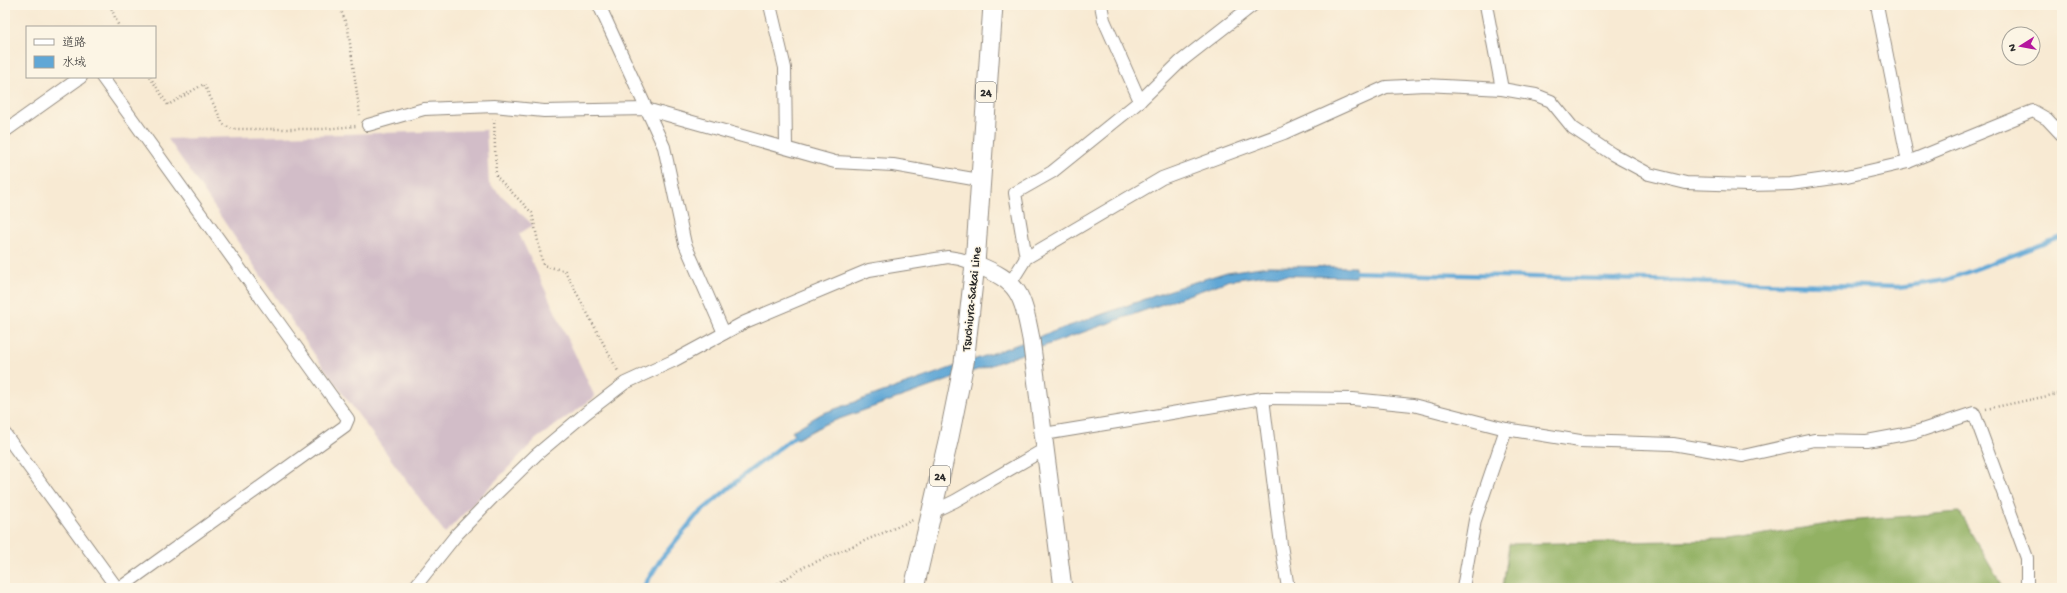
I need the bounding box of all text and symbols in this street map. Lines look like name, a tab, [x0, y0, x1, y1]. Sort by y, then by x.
legend	[26, 26, 156, 78]
north arrow	[2001, 26, 2041, 66]
text: 道路	[62, 36, 86, 51]
text: N	[2007, 43, 2020, 52]
text: 水域	[62, 56, 86, 71]
road number: 24	[976, 82, 996, 102]
street label: Tsuchiura-Sakai Line	[959, 246, 985, 353]
road number: 24	[930, 466, 950, 486]

